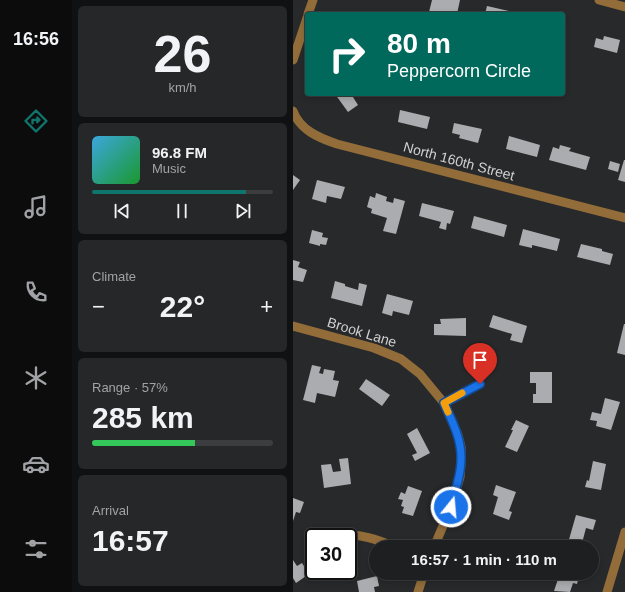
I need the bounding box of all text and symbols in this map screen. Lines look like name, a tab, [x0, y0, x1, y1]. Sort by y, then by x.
text: 26	[154, 25, 211, 83]
icon: right	[321, 28, 373, 80]
text: 80 m	[387, 28, 451, 59]
text: 16:56	[13, 29, 59, 49]
text: Peppercorn Circle	[387, 61, 531, 81]
text: km/h	[168, 80, 197, 95]
icon: directions	[22, 107, 50, 135]
street label: North 160th Street	[402, 138, 516, 184]
text: 96.8 FM	[152, 144, 207, 161]
text: Music	[152, 161, 186, 176]
icon: music	[22, 193, 50, 221]
icon: previous	[111, 200, 133, 222]
icon: pause	[171, 200, 193, 222]
icon: next	[232, 200, 254, 222]
text: Climate	[92, 269, 136, 284]
icon: phone	[22, 278, 50, 306]
text: 22°	[160, 290, 205, 323]
text: −	[92, 294, 105, 319]
text: +	[260, 294, 273, 319]
street label: Brook Lane	[325, 314, 399, 350]
pin	[463, 343, 497, 384]
icon: arrive	[469, 349, 491, 371]
icon: climate	[22, 364, 50, 392]
text: Range · 57%	[92, 380, 168, 395]
text: 285 km	[92, 401, 194, 434]
icon: car	[22, 450, 50, 478]
position arrow	[430, 486, 472, 528]
text: Arrival	[92, 503, 129, 518]
text: 16:57	[92, 524, 169, 557]
speed limit sign: 30	[305, 528, 357, 580]
icon: filters	[22, 535, 50, 563]
text: 16:57 · 1 min · 110 m	[411, 551, 557, 568]

